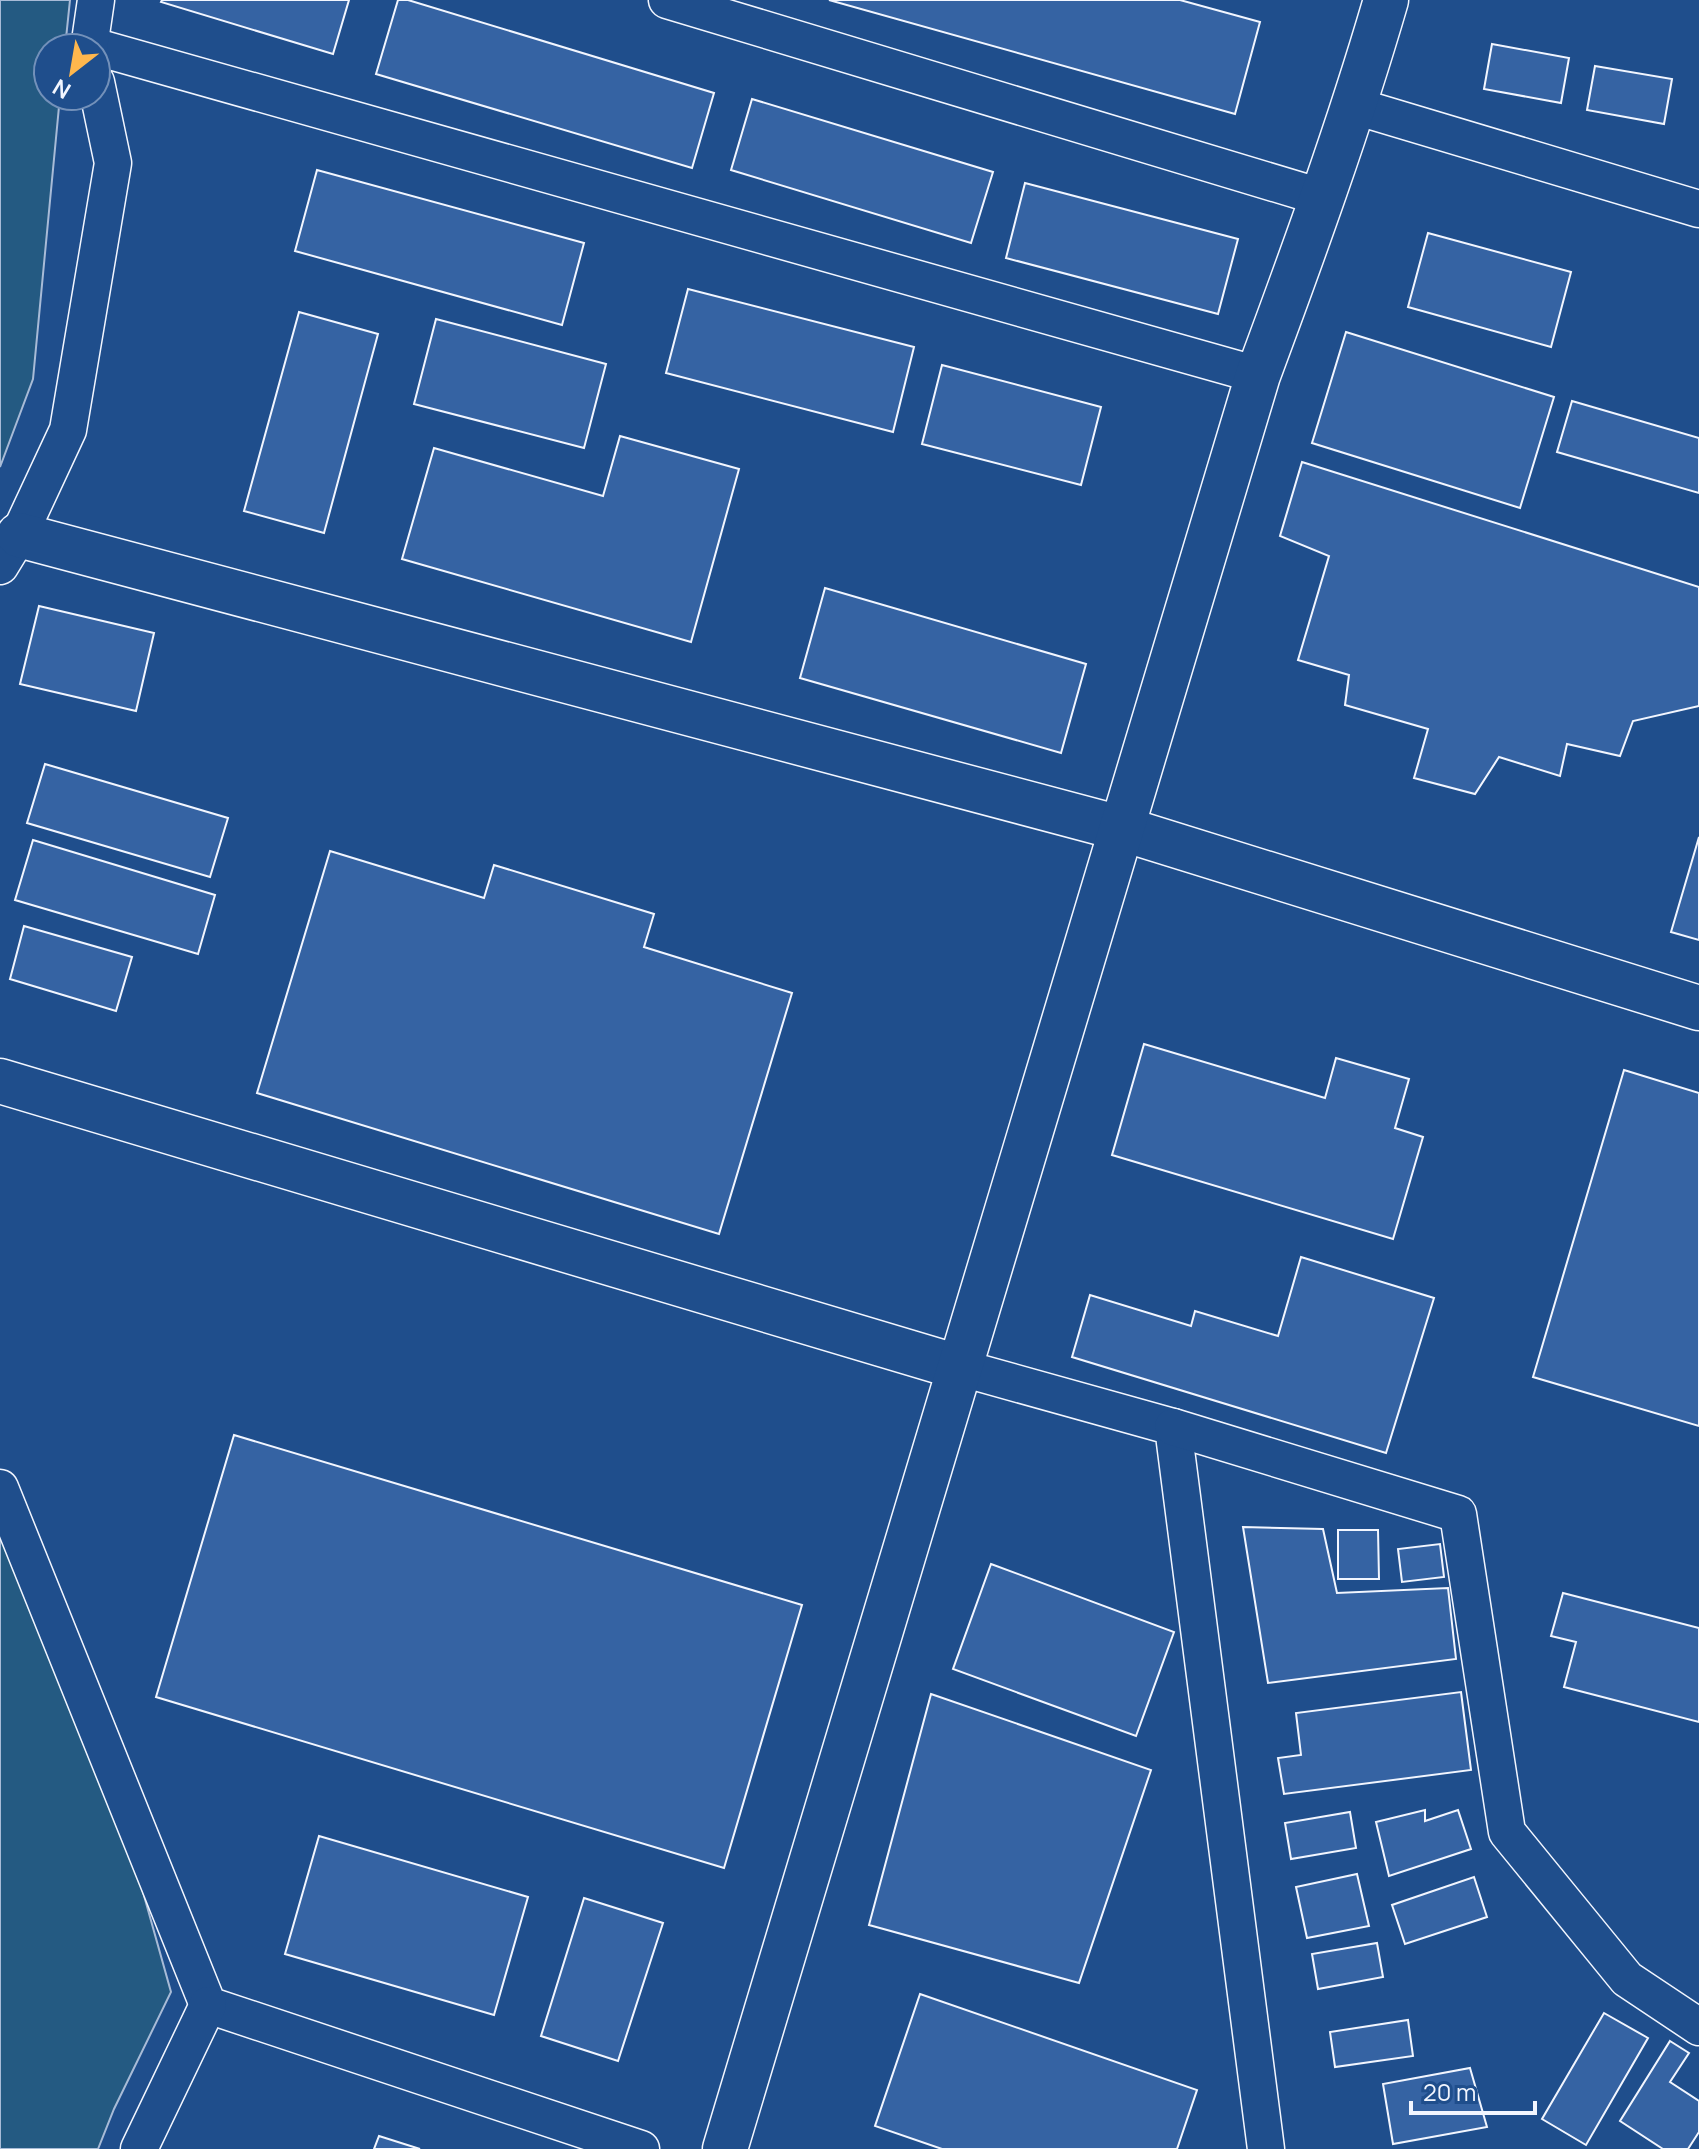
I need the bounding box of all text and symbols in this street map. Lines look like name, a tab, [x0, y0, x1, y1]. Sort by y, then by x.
north arrow	[32, 32, 112, 112]
text: N	[47, 72, 76, 106]
scale bar	[1411, 2065, 1535, 2115]
text: 20 m	[1423, 2075, 1476, 2108]

